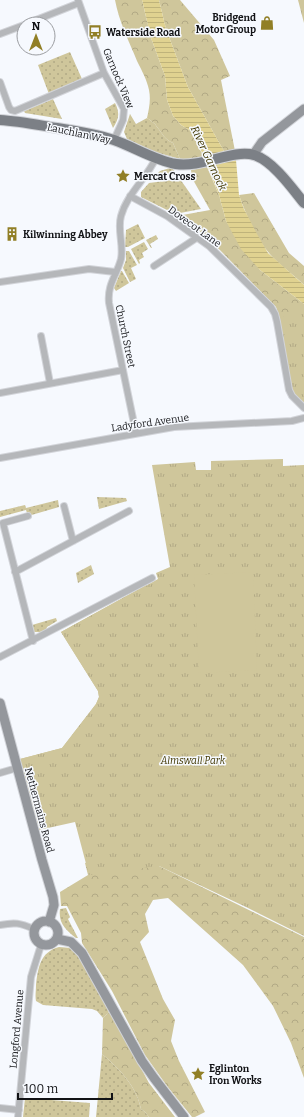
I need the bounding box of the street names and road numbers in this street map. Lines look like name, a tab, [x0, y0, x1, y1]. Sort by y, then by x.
street label: Garnock View	[100, 46, 137, 111]
street label: Lauchlan Way	[46, 121, 112, 147]
street label: Dovecot Lane	[166, 204, 223, 250]
street label: Church Street	[112, 304, 138, 369]
street label: Ladyford Avenue	[111, 412, 190, 434]
street label: Nethermains Road	[22, 767, 56, 854]
street label: Longford Avenue	[8, 989, 26, 1069]

